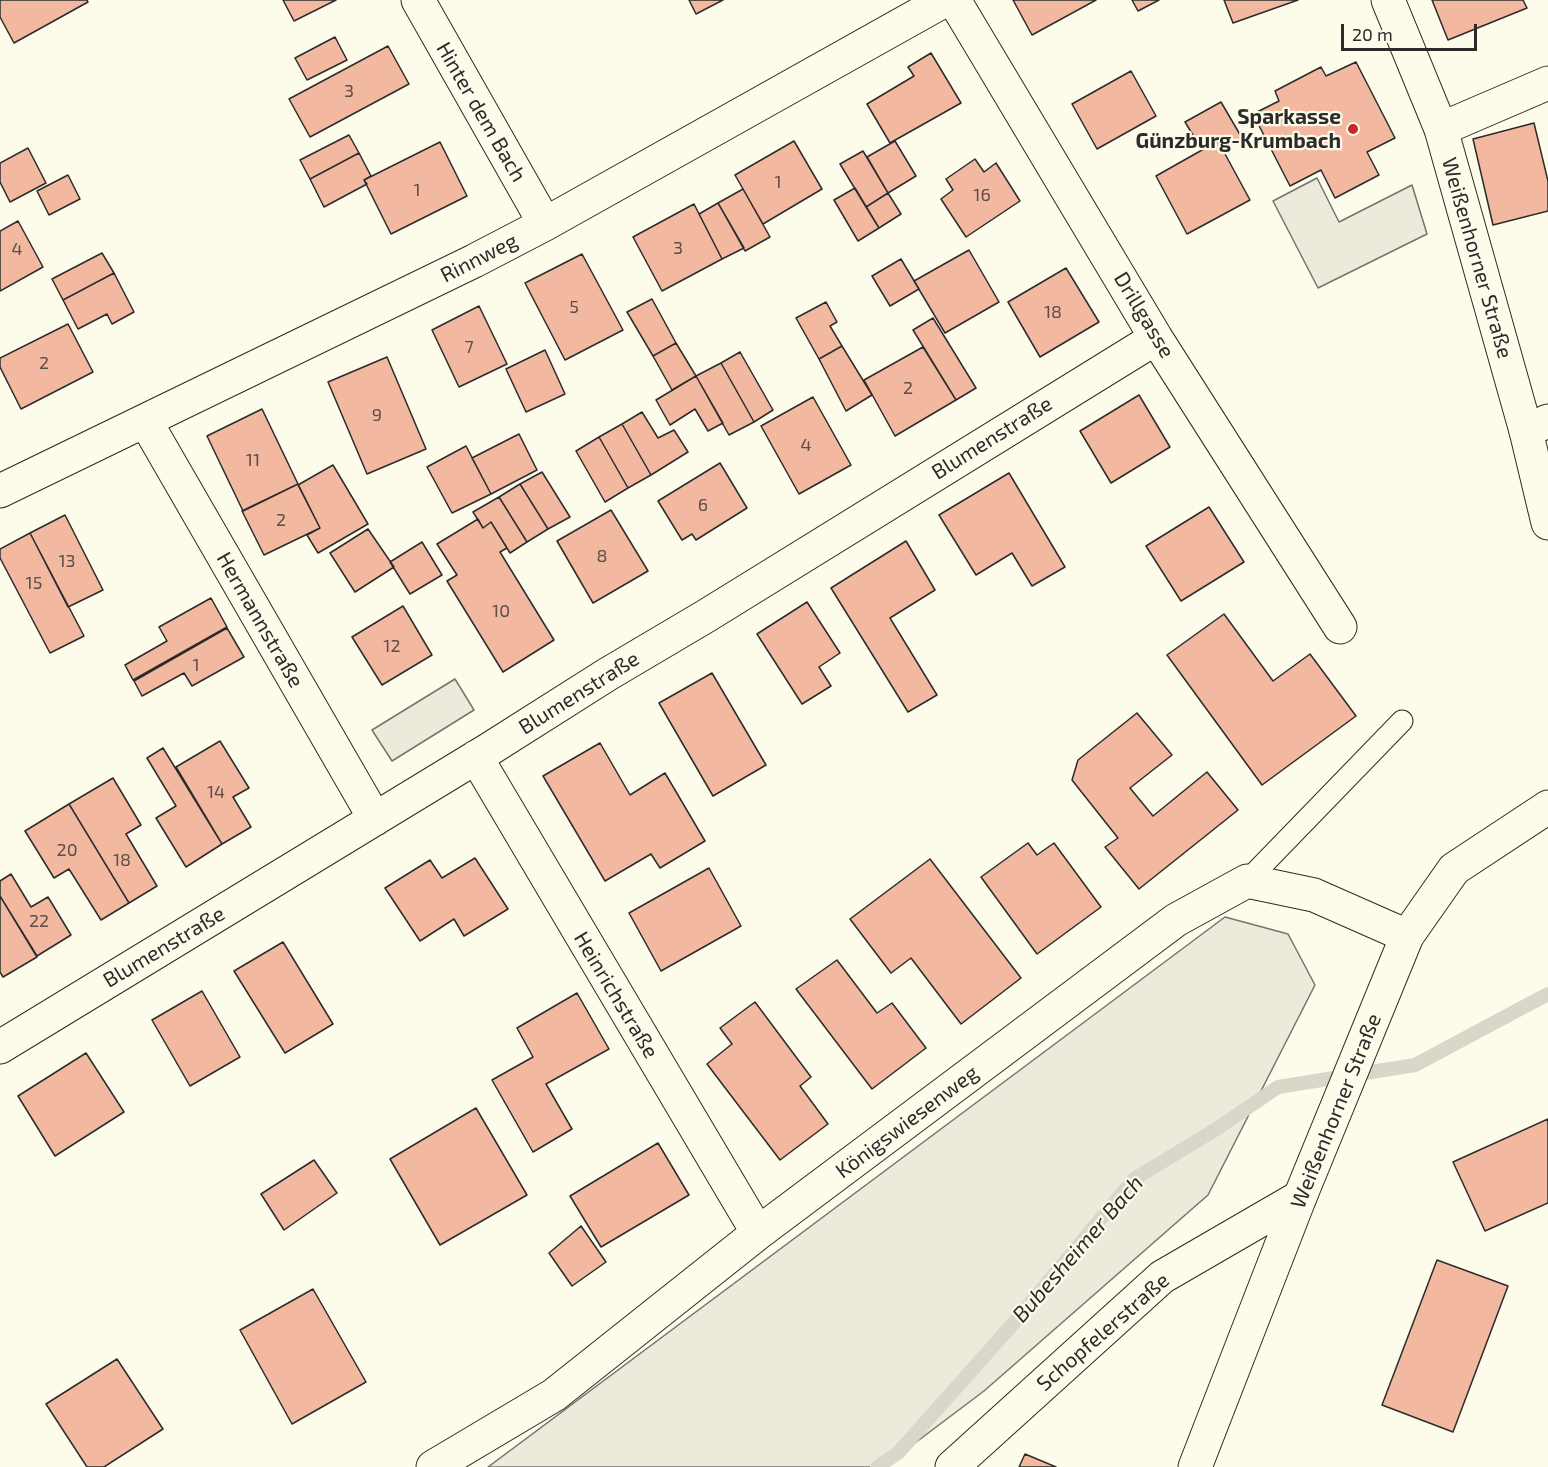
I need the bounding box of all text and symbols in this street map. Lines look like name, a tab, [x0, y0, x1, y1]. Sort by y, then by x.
scale bar	[1344, 12, 1480, 50]
text: 20 m	[1352, 23, 1393, 45]
street label: Hinter dem Bach	[431, 38, 531, 186]
house number: 3	[344, 80, 354, 102]
place label: Sparkasse Günzburg-Krumbach	[1136, 104, 1341, 154]
marker: Sparkasse Günzburg-Krumbach	[1346, 122, 1360, 136]
street label: Weißenhorner Straße	[1436, 155, 1518, 361]
house number: 1	[774, 171, 782, 193]
house number: 1	[413, 179, 421, 201]
house number: 16	[973, 184, 991, 206]
street label: Rinnweg	[436, 228, 522, 288]
house number: 3	[673, 237, 683, 259]
house number: 4	[11, 238, 23, 260]
street label: Drillgasse	[1109, 267, 1179, 363]
house number: 5	[569, 296, 579, 318]
house number: 18	[1044, 301, 1062, 323]
house number: 7	[464, 336, 474, 358]
house number: 2	[39, 352, 49, 374]
house number: 2	[903, 377, 913, 399]
street label: Blumenstraße	[927, 391, 1057, 485]
house number: 9	[372, 404, 382, 426]
house number: 4	[800, 434, 812, 456]
house number: 11	[246, 449, 260, 471]
house number: 6	[698, 494, 708, 516]
house number: 2	[276, 509, 286, 531]
house number: 8	[597, 545, 607, 567]
street label: Hermannstraße	[211, 548, 309, 692]
house number: 13	[58, 550, 76, 572]
house number: 15	[26, 572, 42, 594]
house number: 10	[492, 600, 510, 622]
house number: 12	[383, 635, 401, 657]
street label: Blumenstraße	[514, 646, 644, 740]
house number: 1	[192, 654, 200, 676]
house number: 14	[207, 781, 225, 803]
house number: 20	[57, 839, 77, 861]
house number: 18	[113, 849, 131, 871]
street label: Blumenstraße	[99, 901, 229, 993]
house number: 22	[29, 910, 49, 932]
street label: Heinrichstraße	[568, 927, 664, 1063]
street label: Weißenhorner Straße	[1285, 1010, 1387, 1212]
street label: Königswiesenweg	[831, 1060, 983, 1184]
water label: Bubesheimer Bach	[1007, 1170, 1149, 1328]
street label: Schopfelerstraße	[1032, 1268, 1174, 1396]

